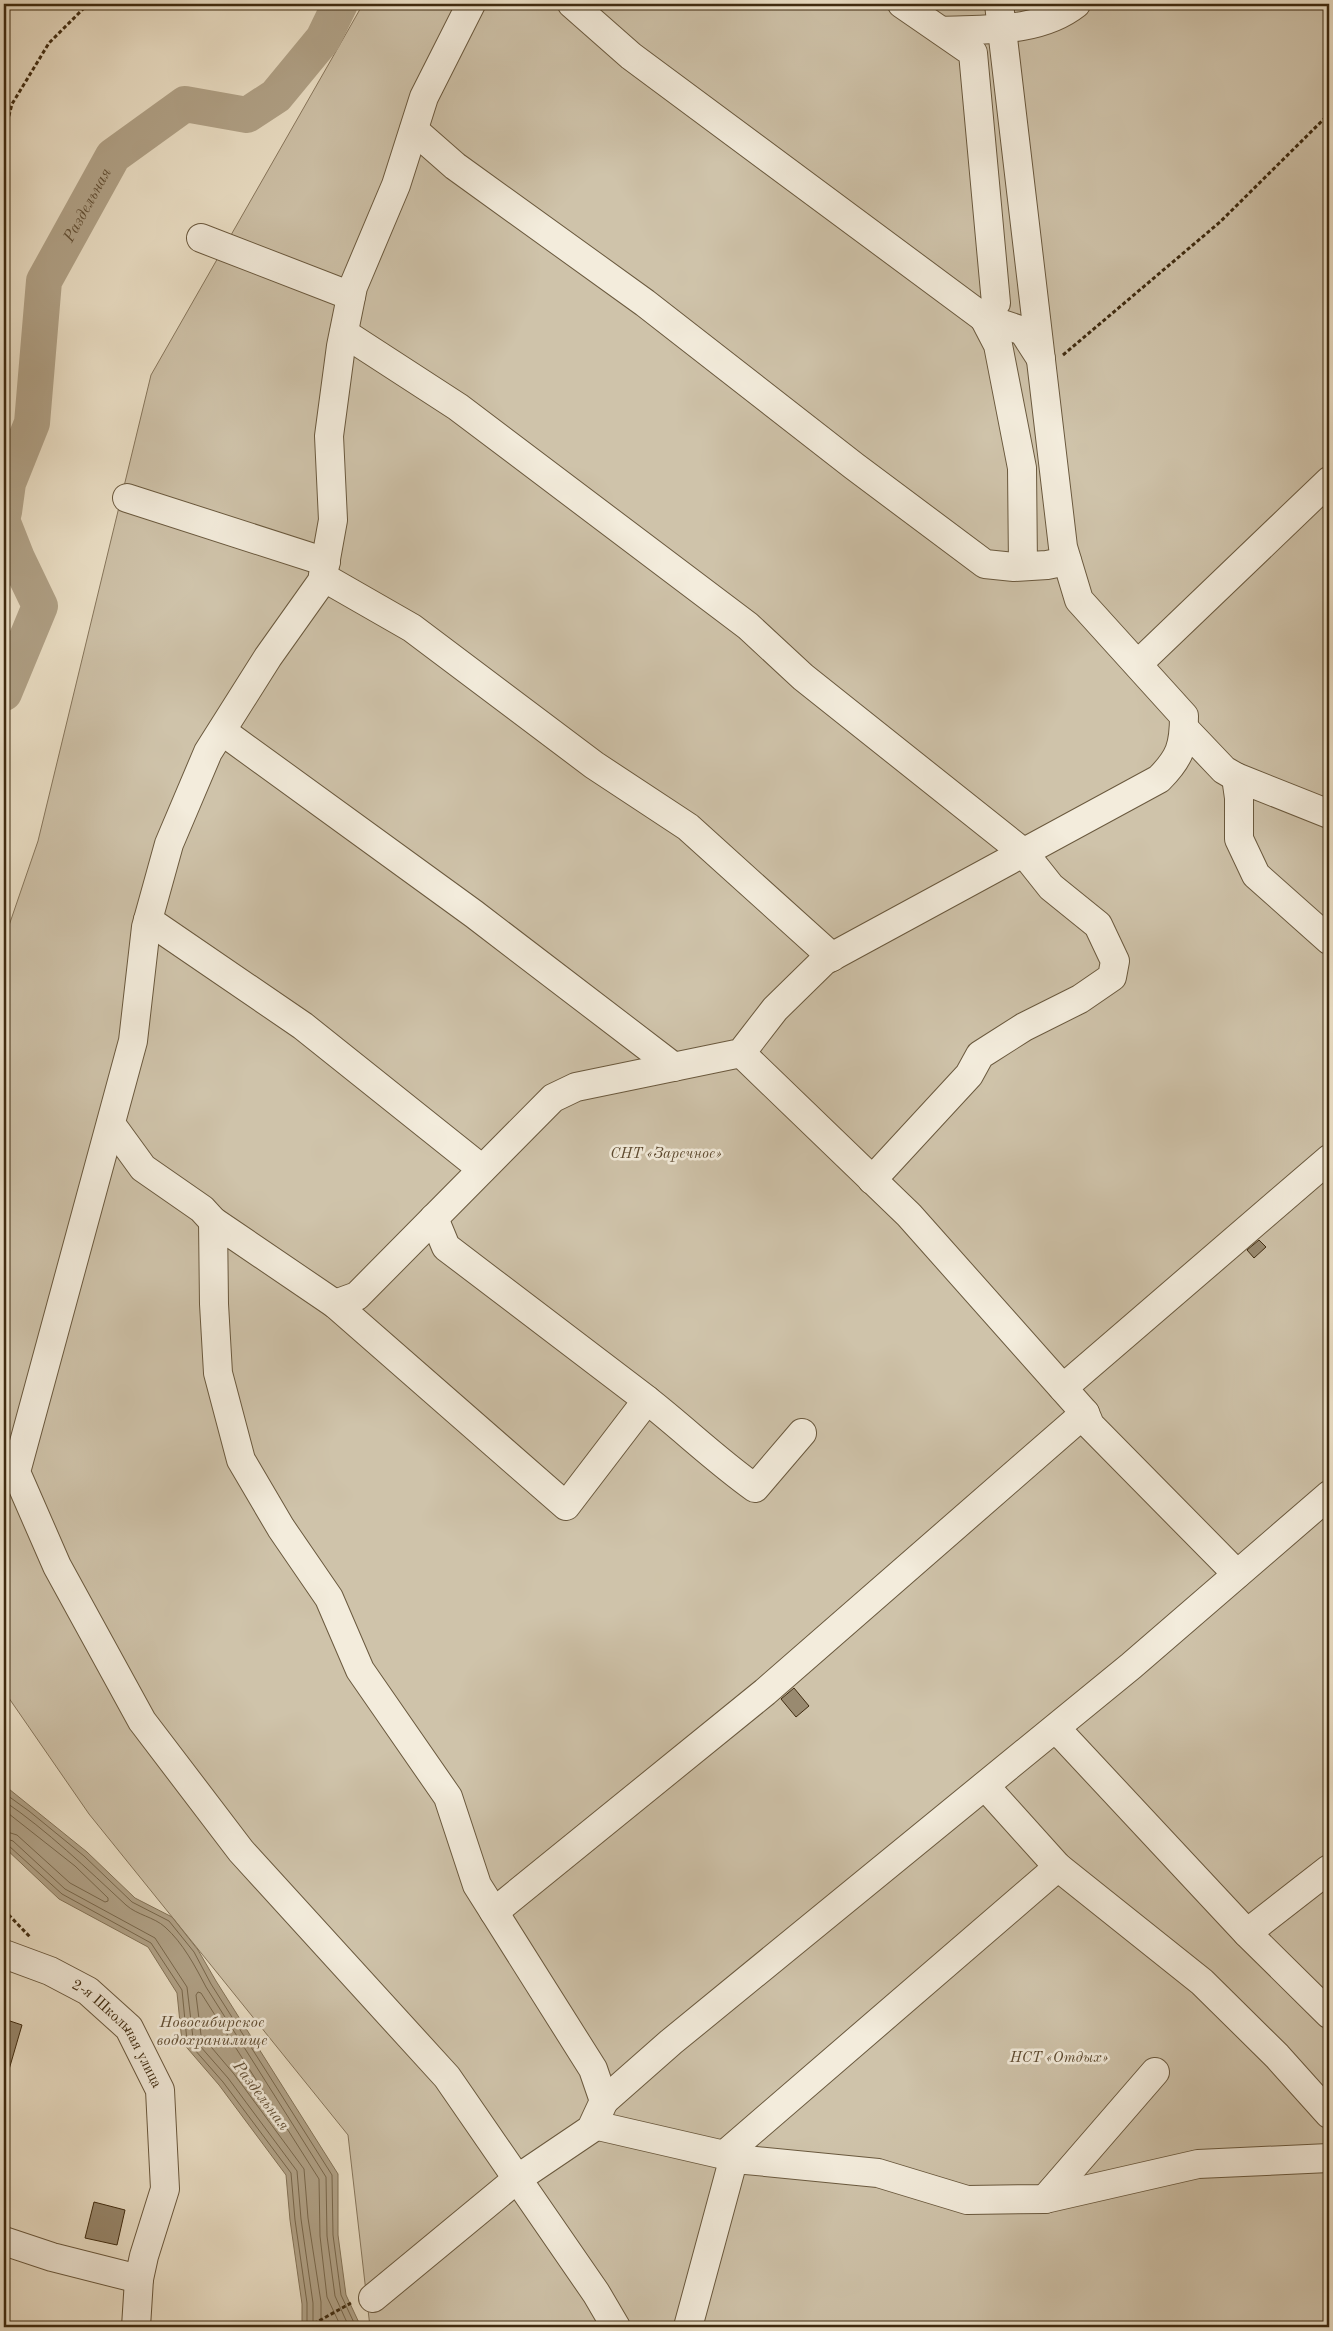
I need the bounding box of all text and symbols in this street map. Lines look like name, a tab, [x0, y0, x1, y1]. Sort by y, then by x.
water label: Раздельная	[61, 165, 115, 246]
park label: СНТ «Заречное»	[610, 1146, 722, 1162]
street label: 2-я Школьная улица	[69, 1978, 164, 2091]
water label: Новосибирское водохранилище	[157, 2015, 268, 2049]
park label: НСТ «Отдых»	[1009, 2051, 1108, 2066]
water label: Раздельная	[229, 2058, 292, 2134]

